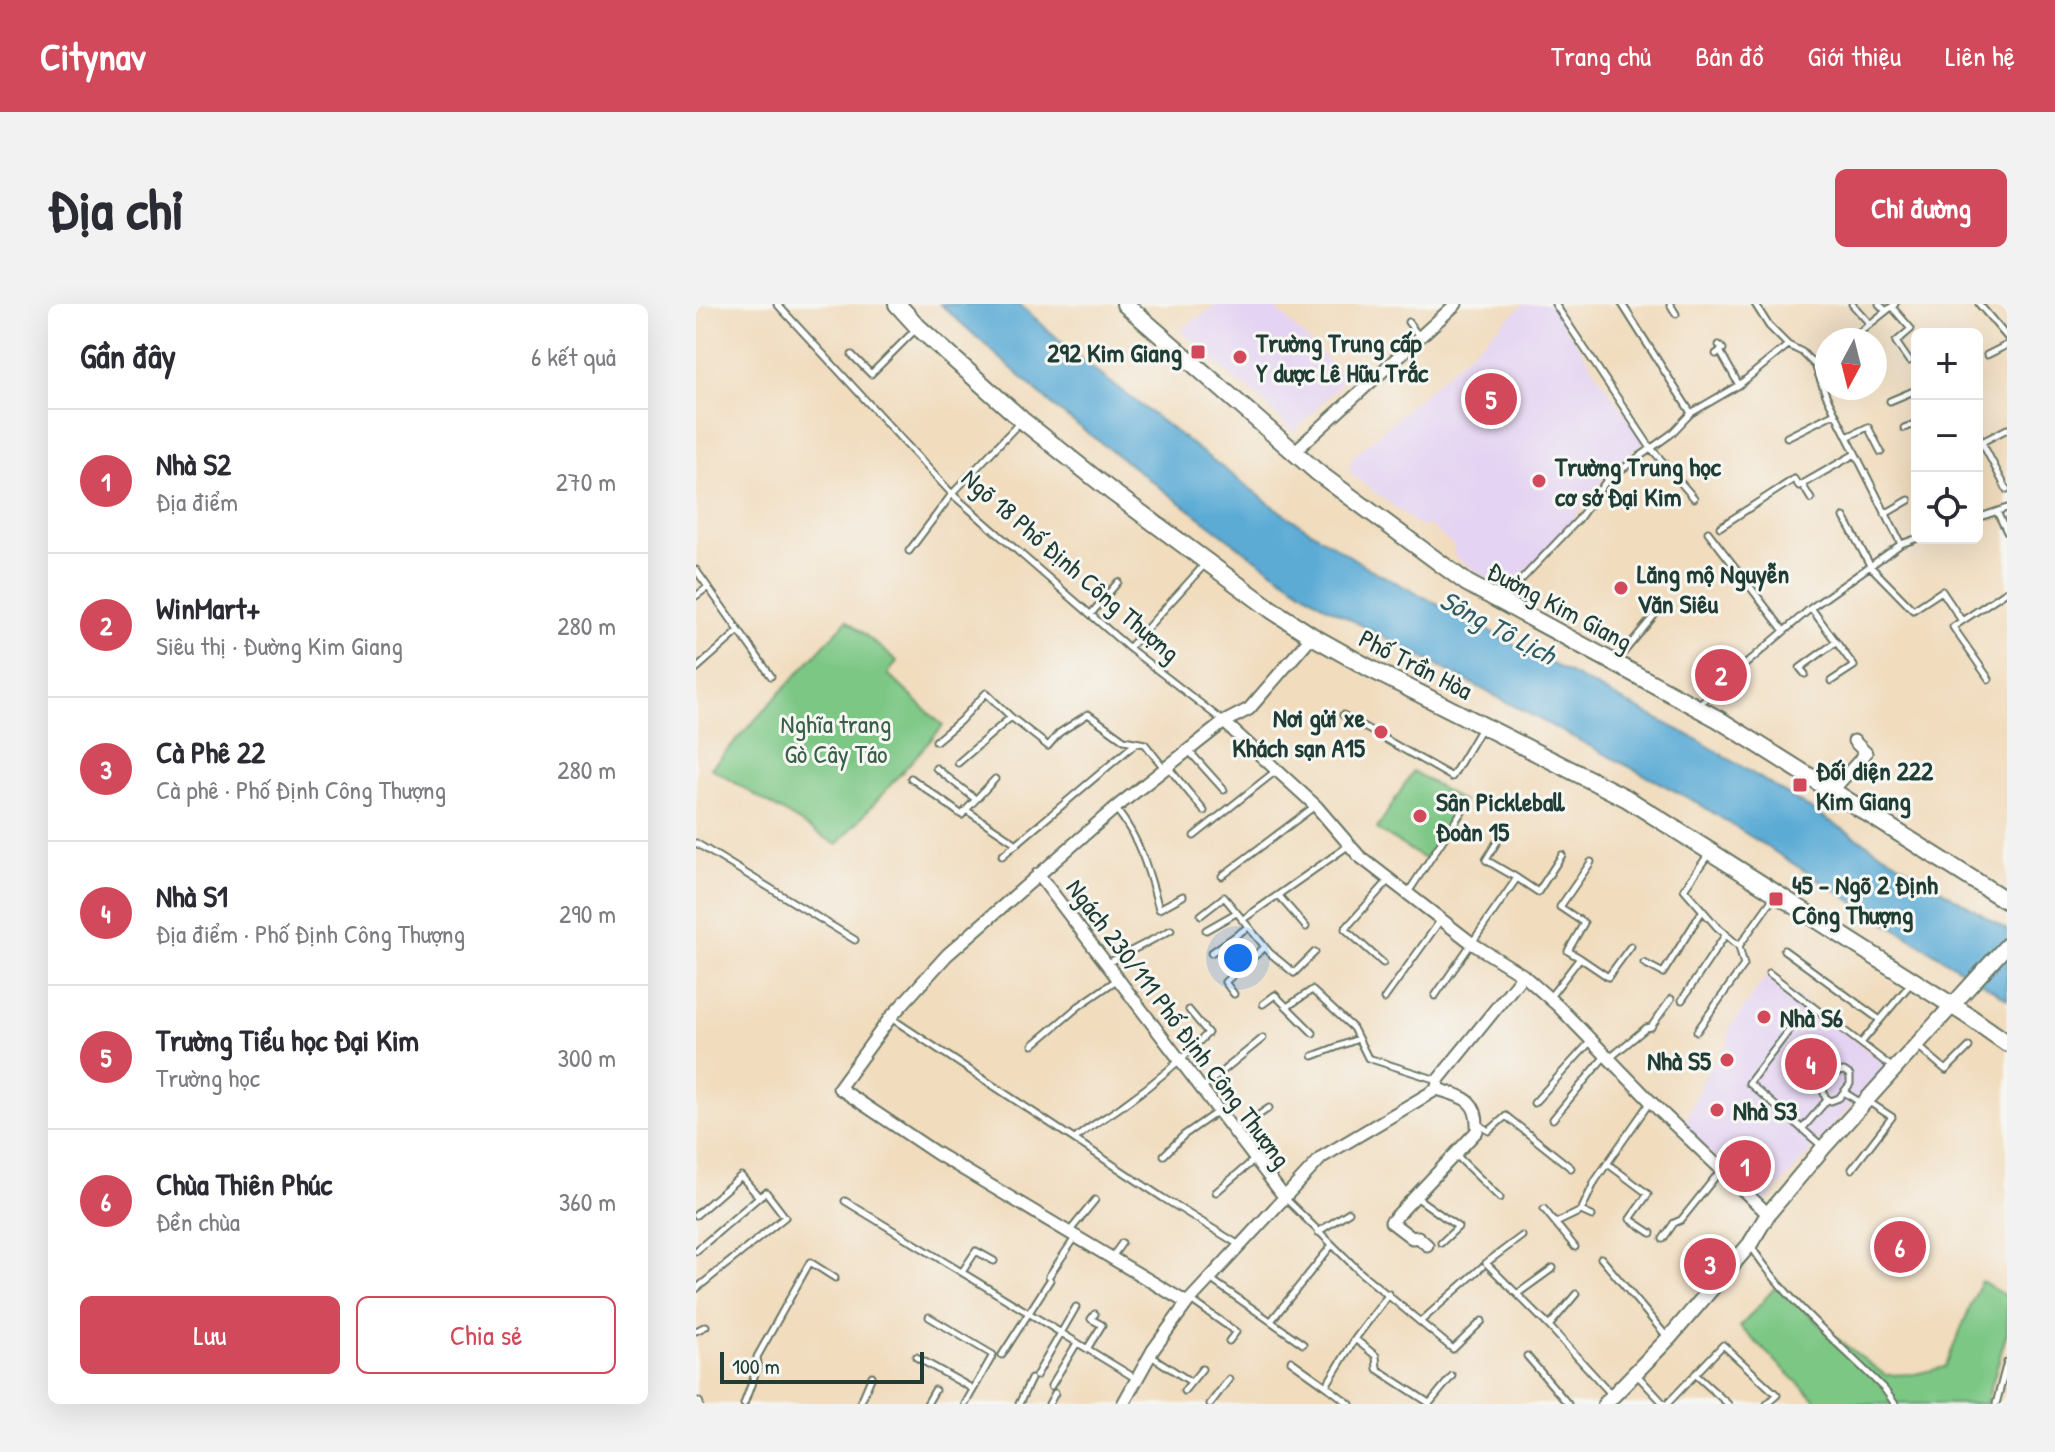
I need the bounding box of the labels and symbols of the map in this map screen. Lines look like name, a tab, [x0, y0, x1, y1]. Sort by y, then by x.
place label: Trường Trung cấp Y dược Lê Hữu Trắc	[1255, 325, 1429, 390]
north arrow	[1815, 328, 1887, 400]
place label: 292 Kim Giang	[1047, 335, 1182, 371]
marker: 292 Kim Giang	[1189, 343, 1207, 361]
marker: Trường Trung cấp Y dược Lê Hữu Trắc	[1231, 348, 1249, 366]
pin: 5	[1465, 369, 1517, 429]
place label: Trường Trung học cơ sở Đại Kim	[1554, 449, 1722, 514]
street label: Ngõ 18 Phố Định Công Thượng	[954, 460, 1188, 670]
marker: Trường Trung học cơ sở Đại Kim	[1530, 472, 1548, 490]
street label: Đường Kim Giang	[1481, 553, 1639, 659]
place label: Lăng mộ Nguyễn Văn Siêu	[1637, 556, 1789, 621]
marker: Lăng mộ Nguyễn Văn Siêu	[1612, 579, 1630, 597]
water label: Sông Tô Lịch	[1434, 581, 1564, 674]
street label: Phố Trần Hòa	[1353, 621, 1479, 707]
pin: 2	[1695, 645, 1747, 705]
place label: Nơi gửi xe Khách sạn A15	[1232, 700, 1366, 765]
park label: Nghĩa trang Gò Cây Táo	[781, 706, 891, 771]
marker: Nơi gửi xe Khách sạn A15	[1372, 723, 1390, 741]
place label: Đối diện 222 Kim Giang	[1816, 753, 1934, 819]
marker: Đối diện 222 Kim Giang	[1791, 776, 1809, 794]
place label: Sân Pickleball Đoàn 15	[1436, 784, 1565, 849]
marker: Sân Pickleball Đoàn 15	[1411, 807, 1429, 825]
place label: 45 - Ngõ 2 Định Công Thượng	[1792, 867, 1938, 933]
street label: Ngách 230/111 Phố Định Công Thượng	[1059, 871, 1299, 1175]
marker: 45 - Ngõ 2 Định Công Thượng	[1767, 890, 1785, 908]
your location	[1218, 938, 1258, 978]
place label: Nhà S6	[1780, 1000, 1844, 1035]
marker: Nhà S6	[1755, 1008, 1773, 1026]
pin: 4	[1785, 1034, 1837, 1094]
place label: Nhà S5	[1647, 1043, 1711, 1078]
marker: Nhà S5	[1718, 1051, 1736, 1069]
place label: Nhà S3	[1733, 1093, 1798, 1128]
marker: Nhà S3	[1708, 1101, 1726, 1119]
pin: 1	[1719, 1136, 1771, 1196]
pin: 6	[1874, 1217, 1926, 1277]
pin: 3	[1684, 1234, 1736, 1294]
scale bar	[720, 1348, 924, 1384]

